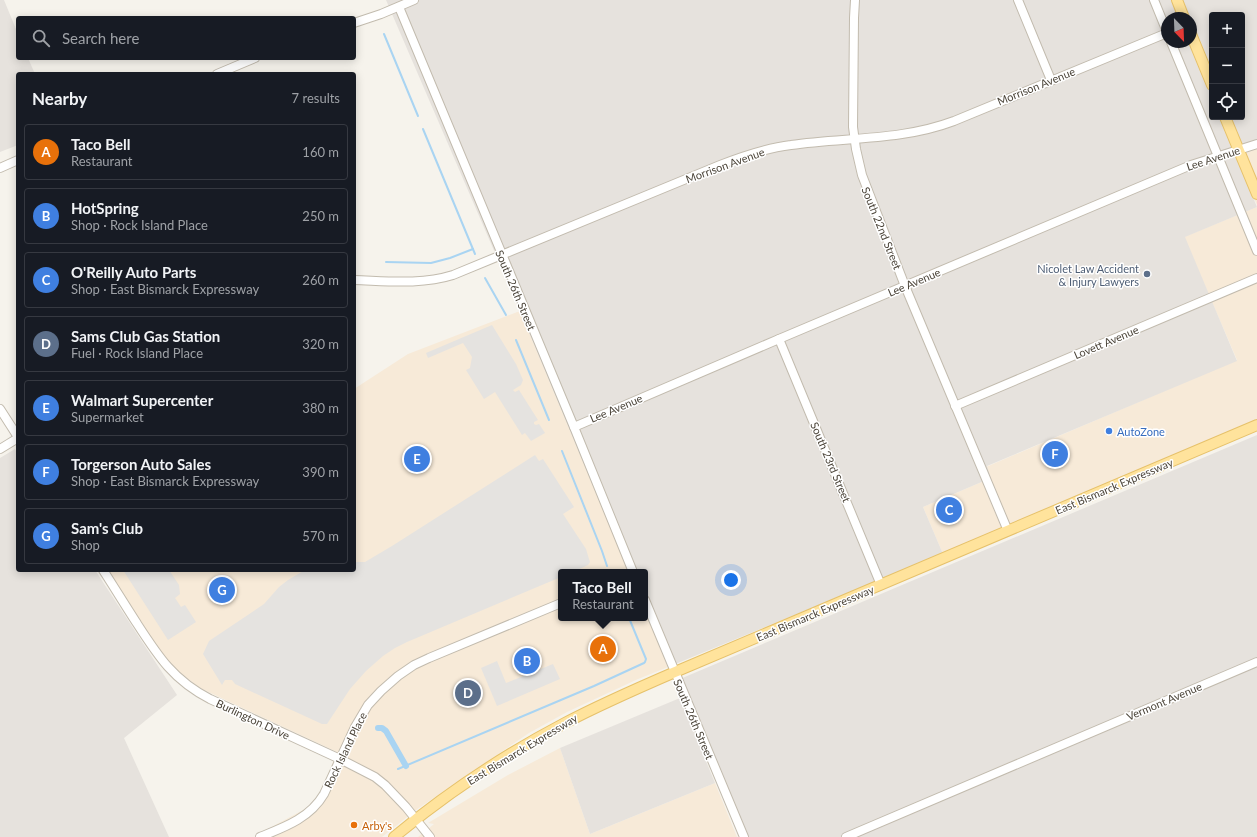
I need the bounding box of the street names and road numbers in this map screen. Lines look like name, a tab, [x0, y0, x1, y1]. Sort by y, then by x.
street label: Morrison Avenue	[995, 64, 1077, 108]
street label: Lee Avenue	[1184, 143, 1242, 173]
street label: Morrison Avenue	[684, 145, 766, 185]
street label: South 22nd Street	[859, 185, 905, 271]
street label: South 26th Street	[493, 248, 539, 332]
street label: Lee Avenue	[886, 265, 942, 299]
street label: Lovett Avenue	[1072, 322, 1140, 361]
street label: Lee Avenue	[588, 391, 644, 425]
street label: South 23rd Street	[808, 420, 854, 504]
street label: East Bismarck Expressway	[1053, 455, 1175, 517]
street label: East Bismarck Expressway	[754, 582, 876, 644]
street label: South 26th Street	[671, 677, 717, 761]
street label: Vermont Avenue	[1124, 679, 1204, 723]
street label: Burlington Drive	[214, 696, 292, 742]
street label: Rock Island Place	[321, 710, 369, 790]
street label: East Bismarck Expressway	[465, 711, 580, 787]

